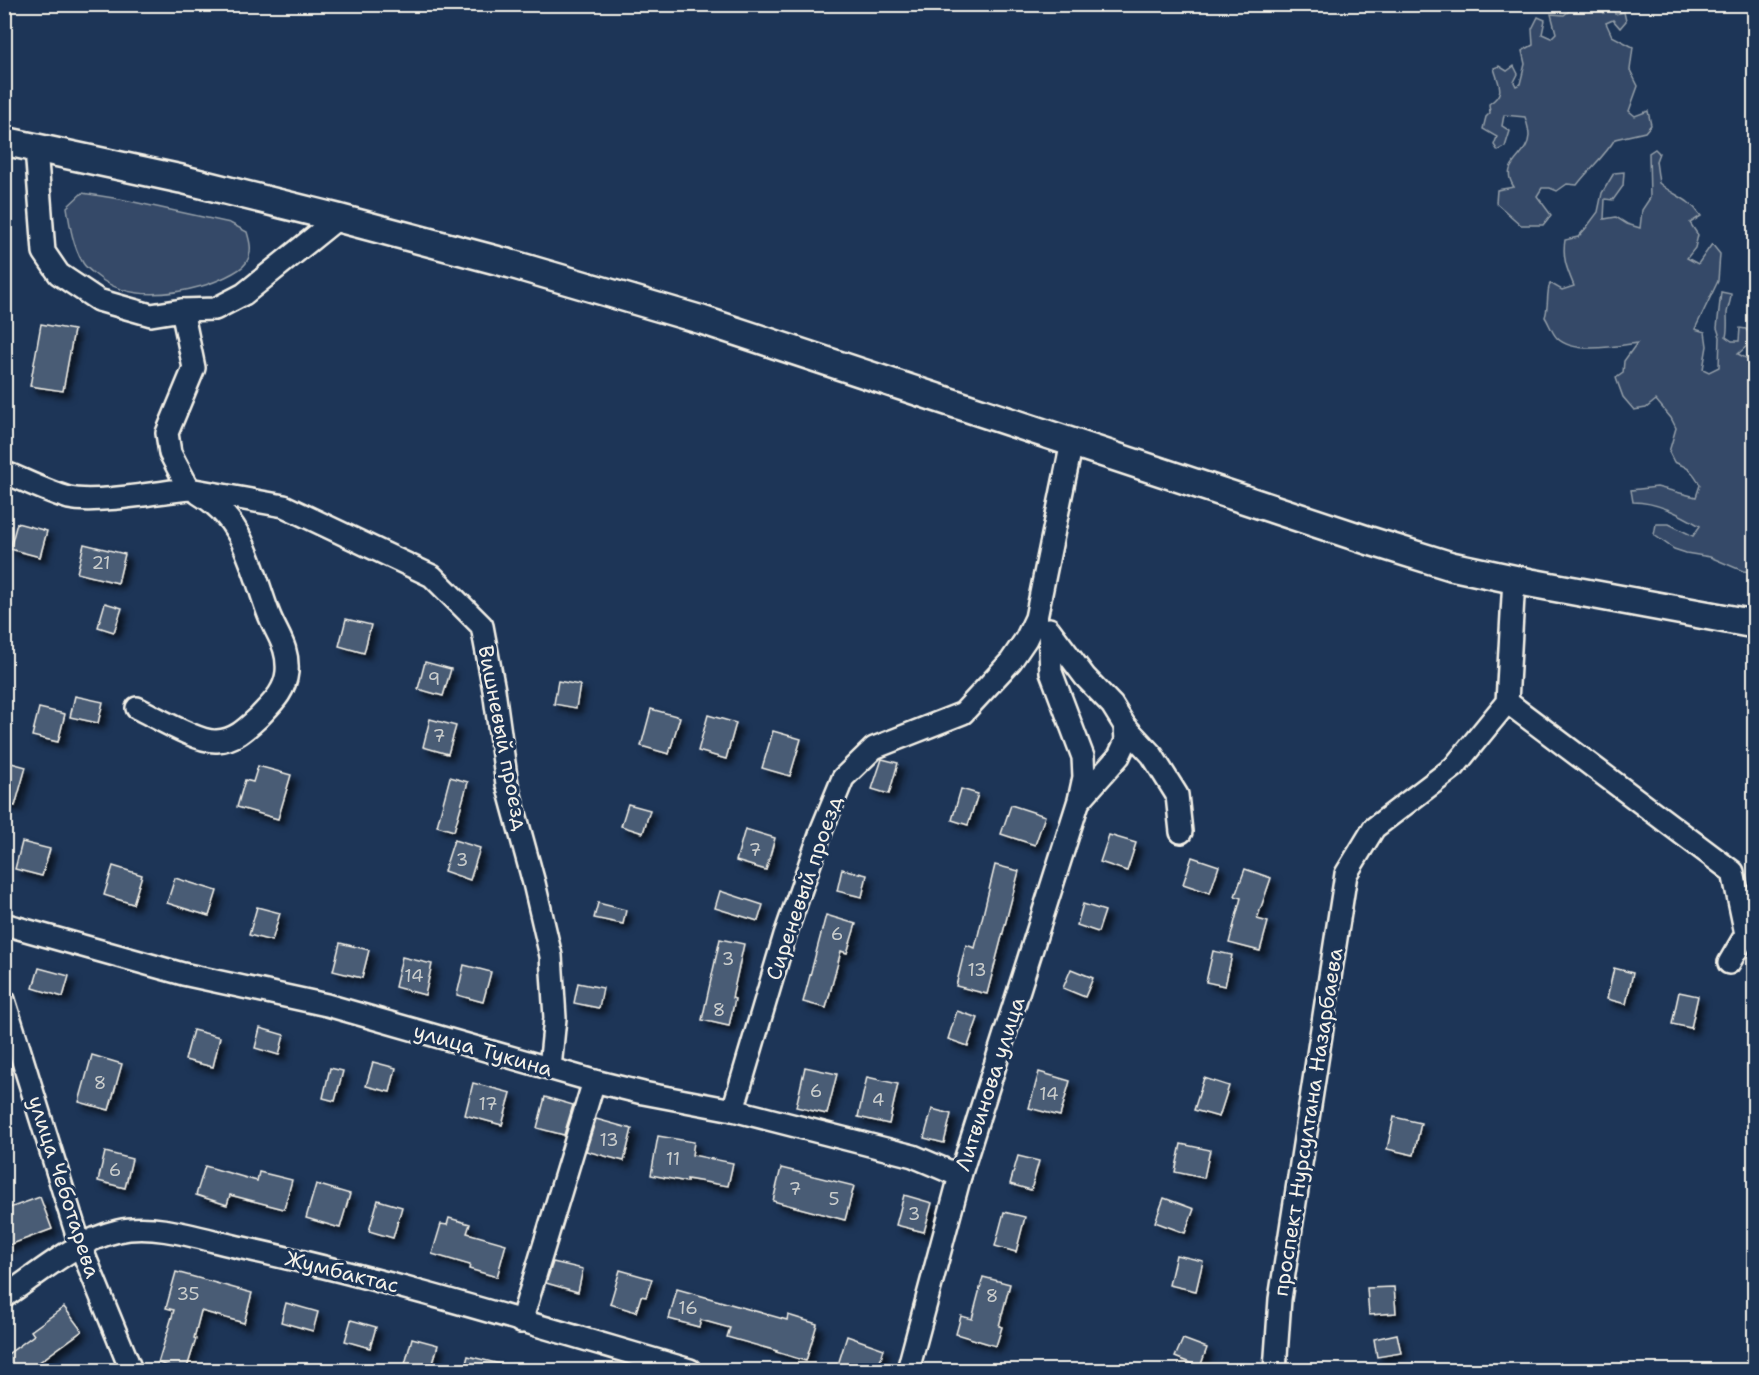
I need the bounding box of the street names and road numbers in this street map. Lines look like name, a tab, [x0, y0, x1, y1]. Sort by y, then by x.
street label: Вишневый проезд	[471, 643, 535, 833]
street label: Сиреневый проезд	[759, 792, 849, 984]
street label: проспект Нурсултана Назарбаева	[1267, 946, 1349, 1298]
street label: Литвинова улица	[949, 993, 1031, 1175]
street label: улица Тукина	[410, 1017, 556, 1083]
street label: улица Чеботарева	[21, 1092, 107, 1282]
street label: Жумбактас	[282, 1244, 402, 1300]

